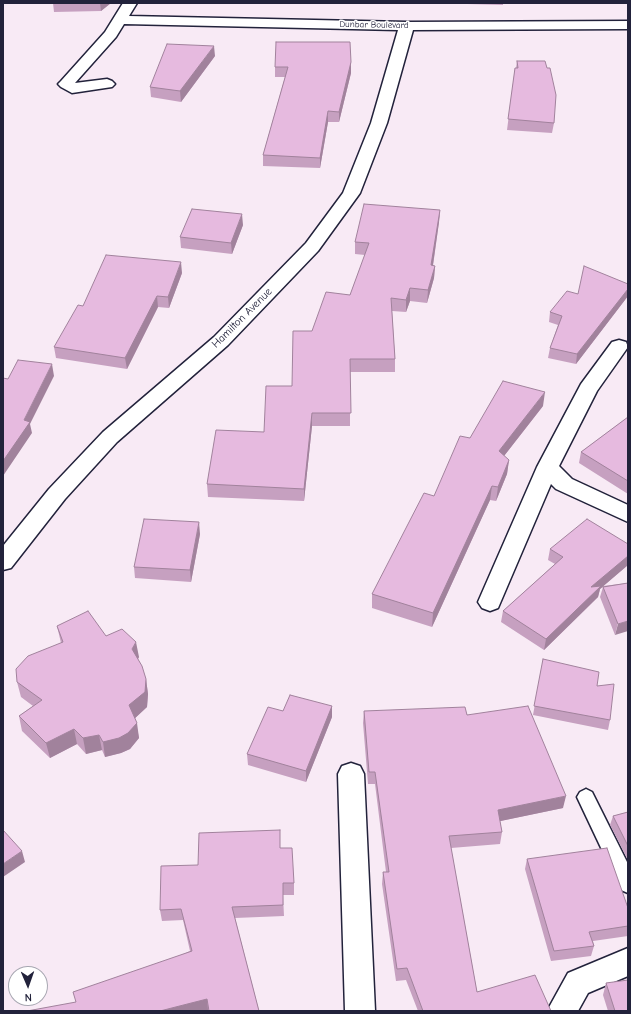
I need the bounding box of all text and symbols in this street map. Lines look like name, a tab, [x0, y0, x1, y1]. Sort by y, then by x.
street label: Dunbar Boulevard	[339, 19, 409, 31]
street label: Hamilton Avenue	[209, 285, 275, 351]
north arrow	[8, 966, 48, 1006]
text: N	[25, 991, 32, 1004]

